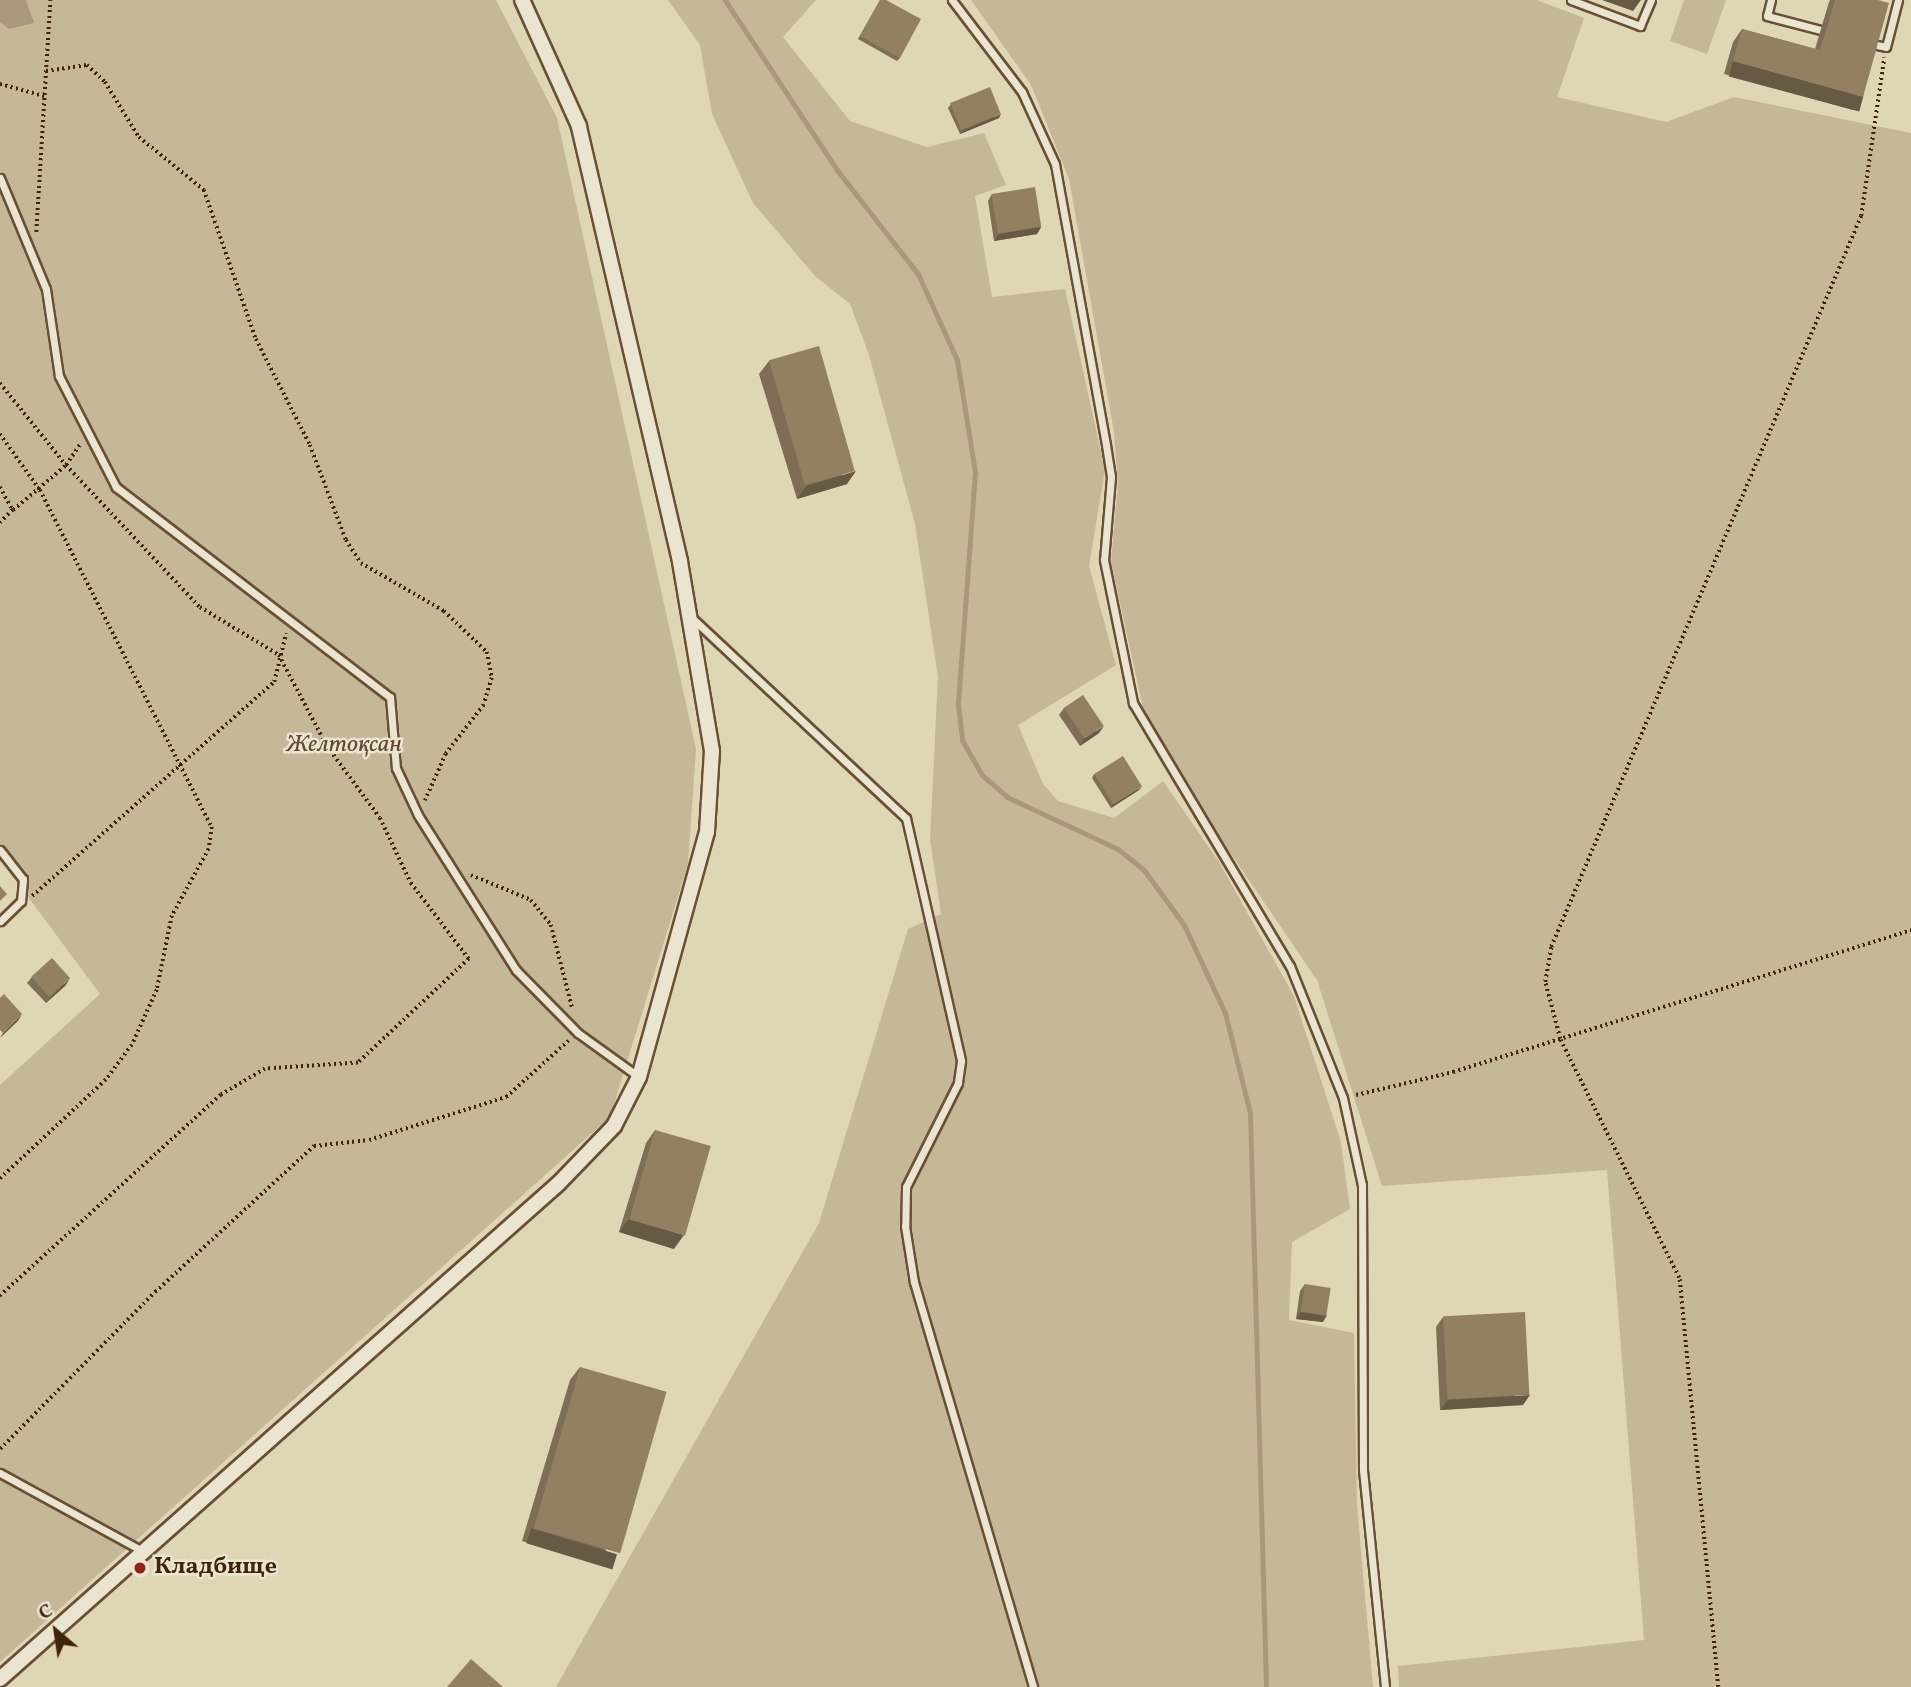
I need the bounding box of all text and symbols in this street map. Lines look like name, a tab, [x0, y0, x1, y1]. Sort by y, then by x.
park label: Желтоқсан	[286, 732, 402, 760]
place label: Кладбище	[154, 1554, 277, 1582]
marker: Кладбище	[132, 1560, 148, 1576]
north arrow	[21, 1596, 91, 1666]
text: С	[34, 1598, 57, 1627]

